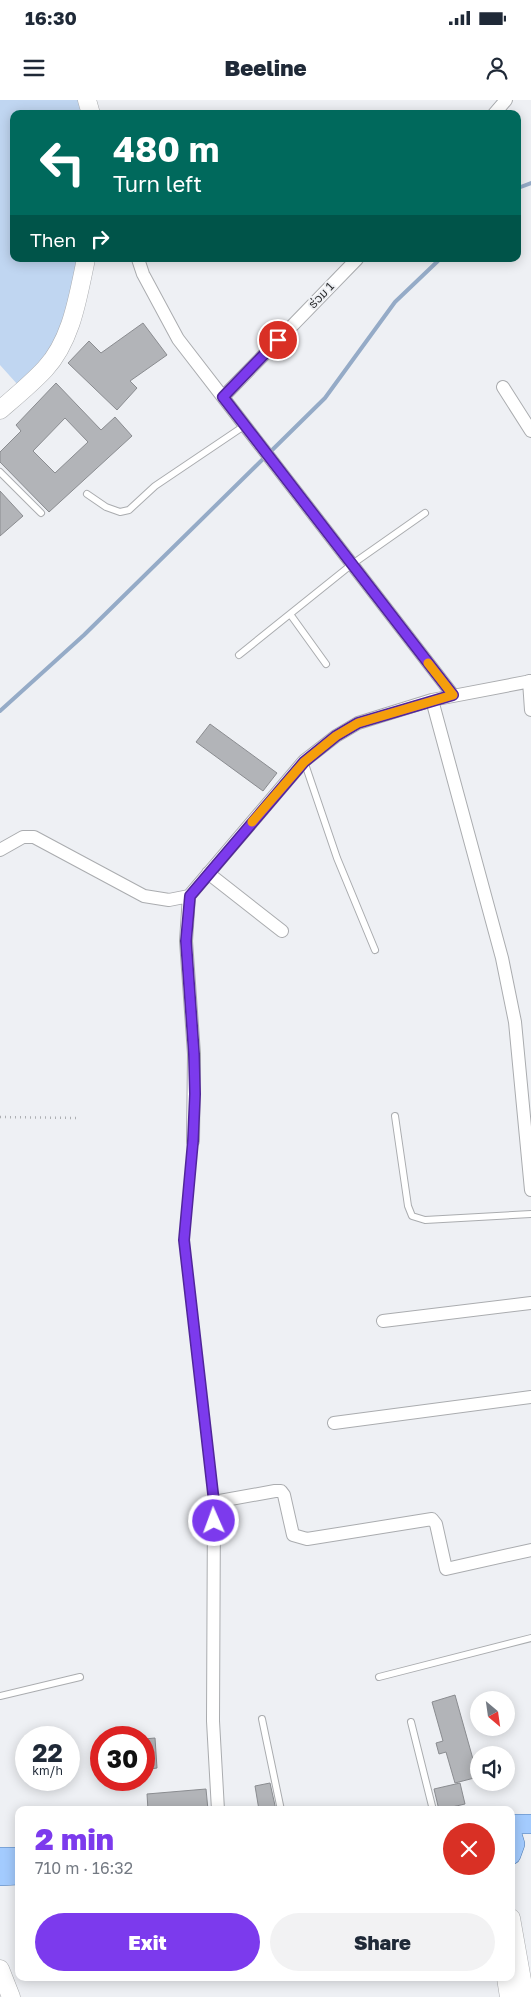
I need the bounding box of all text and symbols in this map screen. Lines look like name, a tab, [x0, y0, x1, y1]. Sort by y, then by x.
text: 16:30	[25, 6, 77, 29]
icon: menu	[20, 54, 48, 82]
text: Beeline	[224, 54, 307, 81]
icon: person	[483, 54, 511, 82]
text: 480 m	[113, 128, 219, 170]
icon: left	[30, 130, 95, 195]
text: Turn left	[113, 170, 202, 197]
icon: right	[86, 225, 114, 253]
text: Then	[30, 228, 76, 251]
street label: ຮ່ວມ 1	[305, 279, 337, 311]
pin	[257, 319, 299, 361]
icon: arrive	[264, 326, 292, 354]
position arrow	[187, 1494, 239, 1546]
north arrow	[470, 1691, 515, 1736]
map controls	[470, 1691, 515, 1791]
speed limit sign: 30	[90, 1726, 155, 1791]
text: 22	[32, 1737, 63, 1768]
button: sound	[470, 1746, 515, 1791]
text: km/h	[32, 1763, 63, 1778]
text: 2 min	[35, 1821, 114, 1857]
button: close	[443, 1823, 495, 1875]
text: 710 m · 16:32	[35, 1858, 133, 1878]
button: Exit	[35, 1913, 260, 1971]
button: Share	[270, 1913, 495, 1971]

